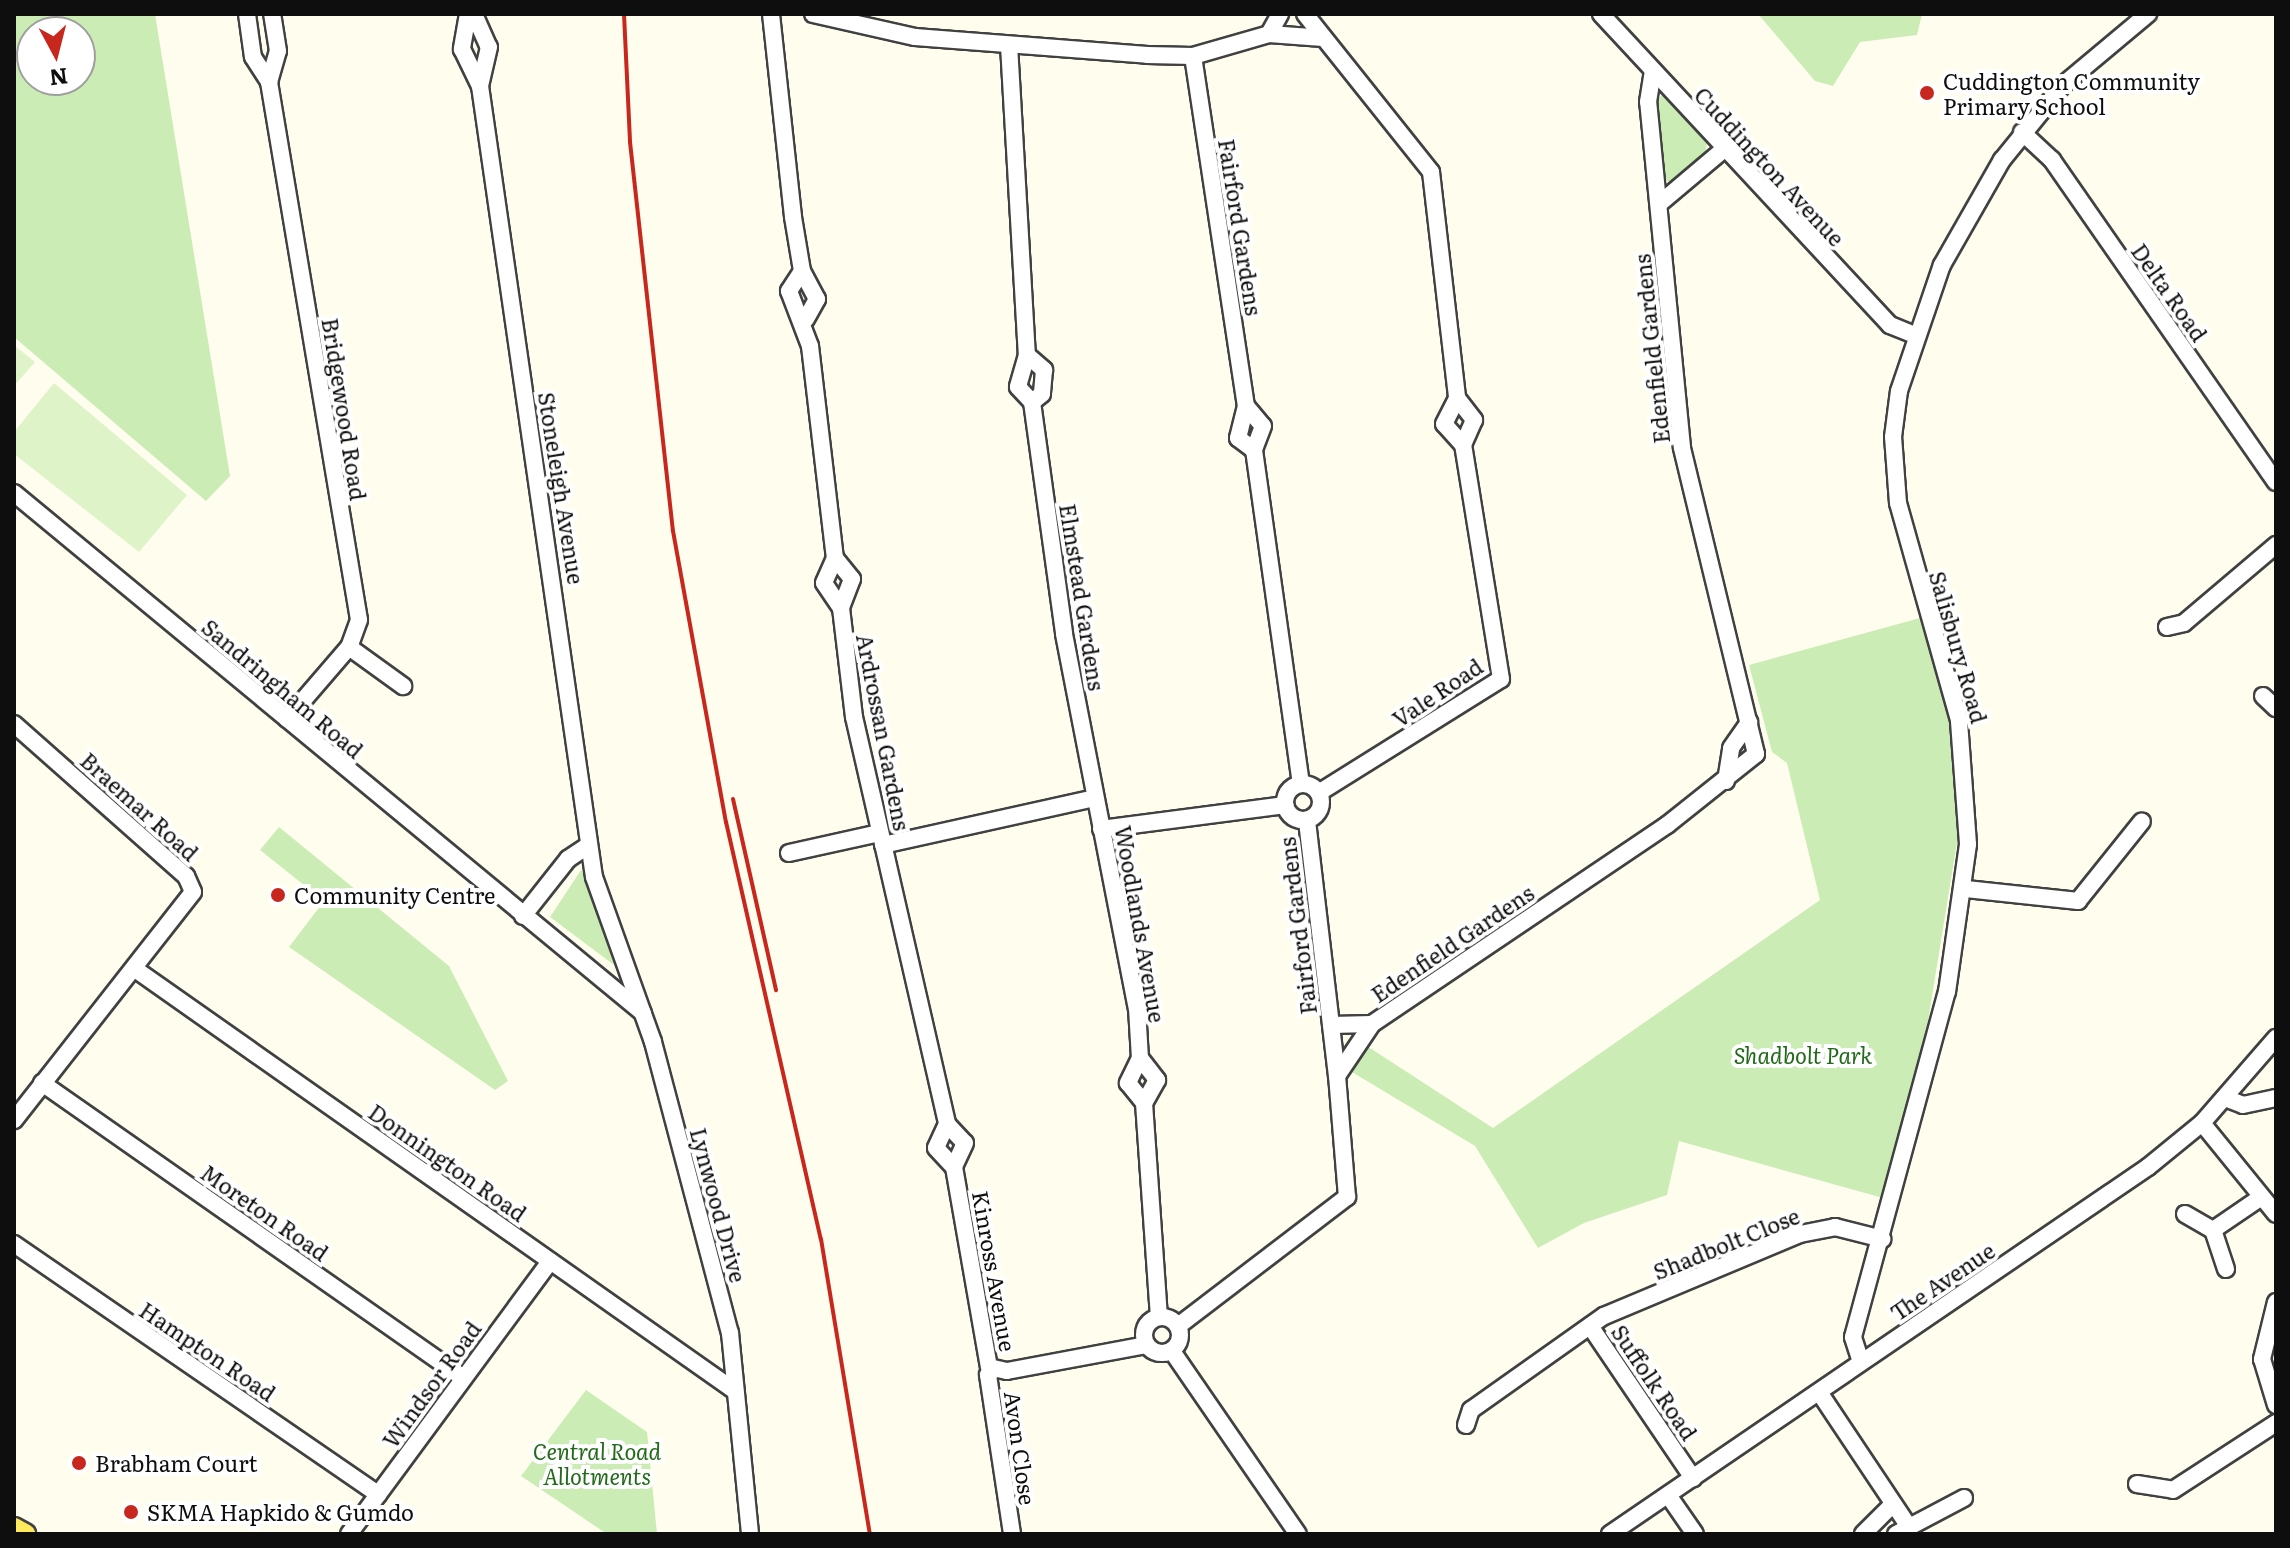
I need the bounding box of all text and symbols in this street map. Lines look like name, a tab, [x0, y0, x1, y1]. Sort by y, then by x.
north arrow	[16, 16, 96, 96]
text: N	[48, 61, 70, 96]
place label: Cuddington Community Primary School	[1943, 67, 2200, 118]
street label: Cuddington Avenue	[1690, 81, 1850, 251]
marker: Cuddington Community Primary School	[1918, 84, 1936, 102]
street label: Fairford Gardens	[1214, 137, 1268, 317]
street label: Delta Road	[2127, 238, 2213, 346]
street label: Edenfield Gardens	[1628, 253, 1674, 445]
street label: Bridgewood Road	[318, 316, 372, 502]
street label: Stoneleigh Avenue	[534, 390, 590, 586]
street label: Elmstead Gardens	[1055, 502, 1111, 692]
street label: Salisbury Road	[1925, 568, 1993, 726]
street label: Sandringham Road	[197, 613, 369, 763]
street label: Ardrossan Gardens	[852, 632, 916, 832]
street label: Vale Road	[1387, 652, 1487, 732]
street label: Braemar Road	[76, 746, 204, 866]
street label: Woodlands Avenue	[1111, 823, 1171, 1025]
street label: Fairford Gardens	[1273, 836, 1321, 1016]
street label: Edenfield Gardens	[1366, 879, 1538, 1007]
place label: Community Centre	[294, 882, 496, 908]
marker: Community Centre	[269, 886, 287, 904]
park label: Shadbolt Park	[1734, 1042, 1872, 1068]
street label: Donnington Road	[364, 1098, 532, 1226]
street label: Lynwood Drive	[686, 1125, 752, 1285]
street label: Moreton Road	[196, 1158, 334, 1266]
street label: Kinross Avenue	[968, 1189, 1022, 1353]
street label: Shadbolt Close	[1649, 1202, 1803, 1284]
street label: The Avenue	[1885, 1236, 1999, 1326]
street label: Hampton Road	[135, 1296, 281, 1406]
street label: Windsor Road	[376, 1316, 486, 1452]
street label: Suffolk Road	[1607, 1319, 1703, 1445]
street label: Avon Close	[1000, 1389, 1042, 1507]
park label: Central Road Allotments	[533, 1437, 661, 1488]
place label: Brabham Court	[95, 1450, 257, 1476]
marker: Brabham Court	[70, 1454, 88, 1472]
place label: SKMA Hapkido & Gumdo	[147, 1499, 414, 1525]
marker: SKMA Hapkido & Gumdo	[122, 1503, 140, 1521]

